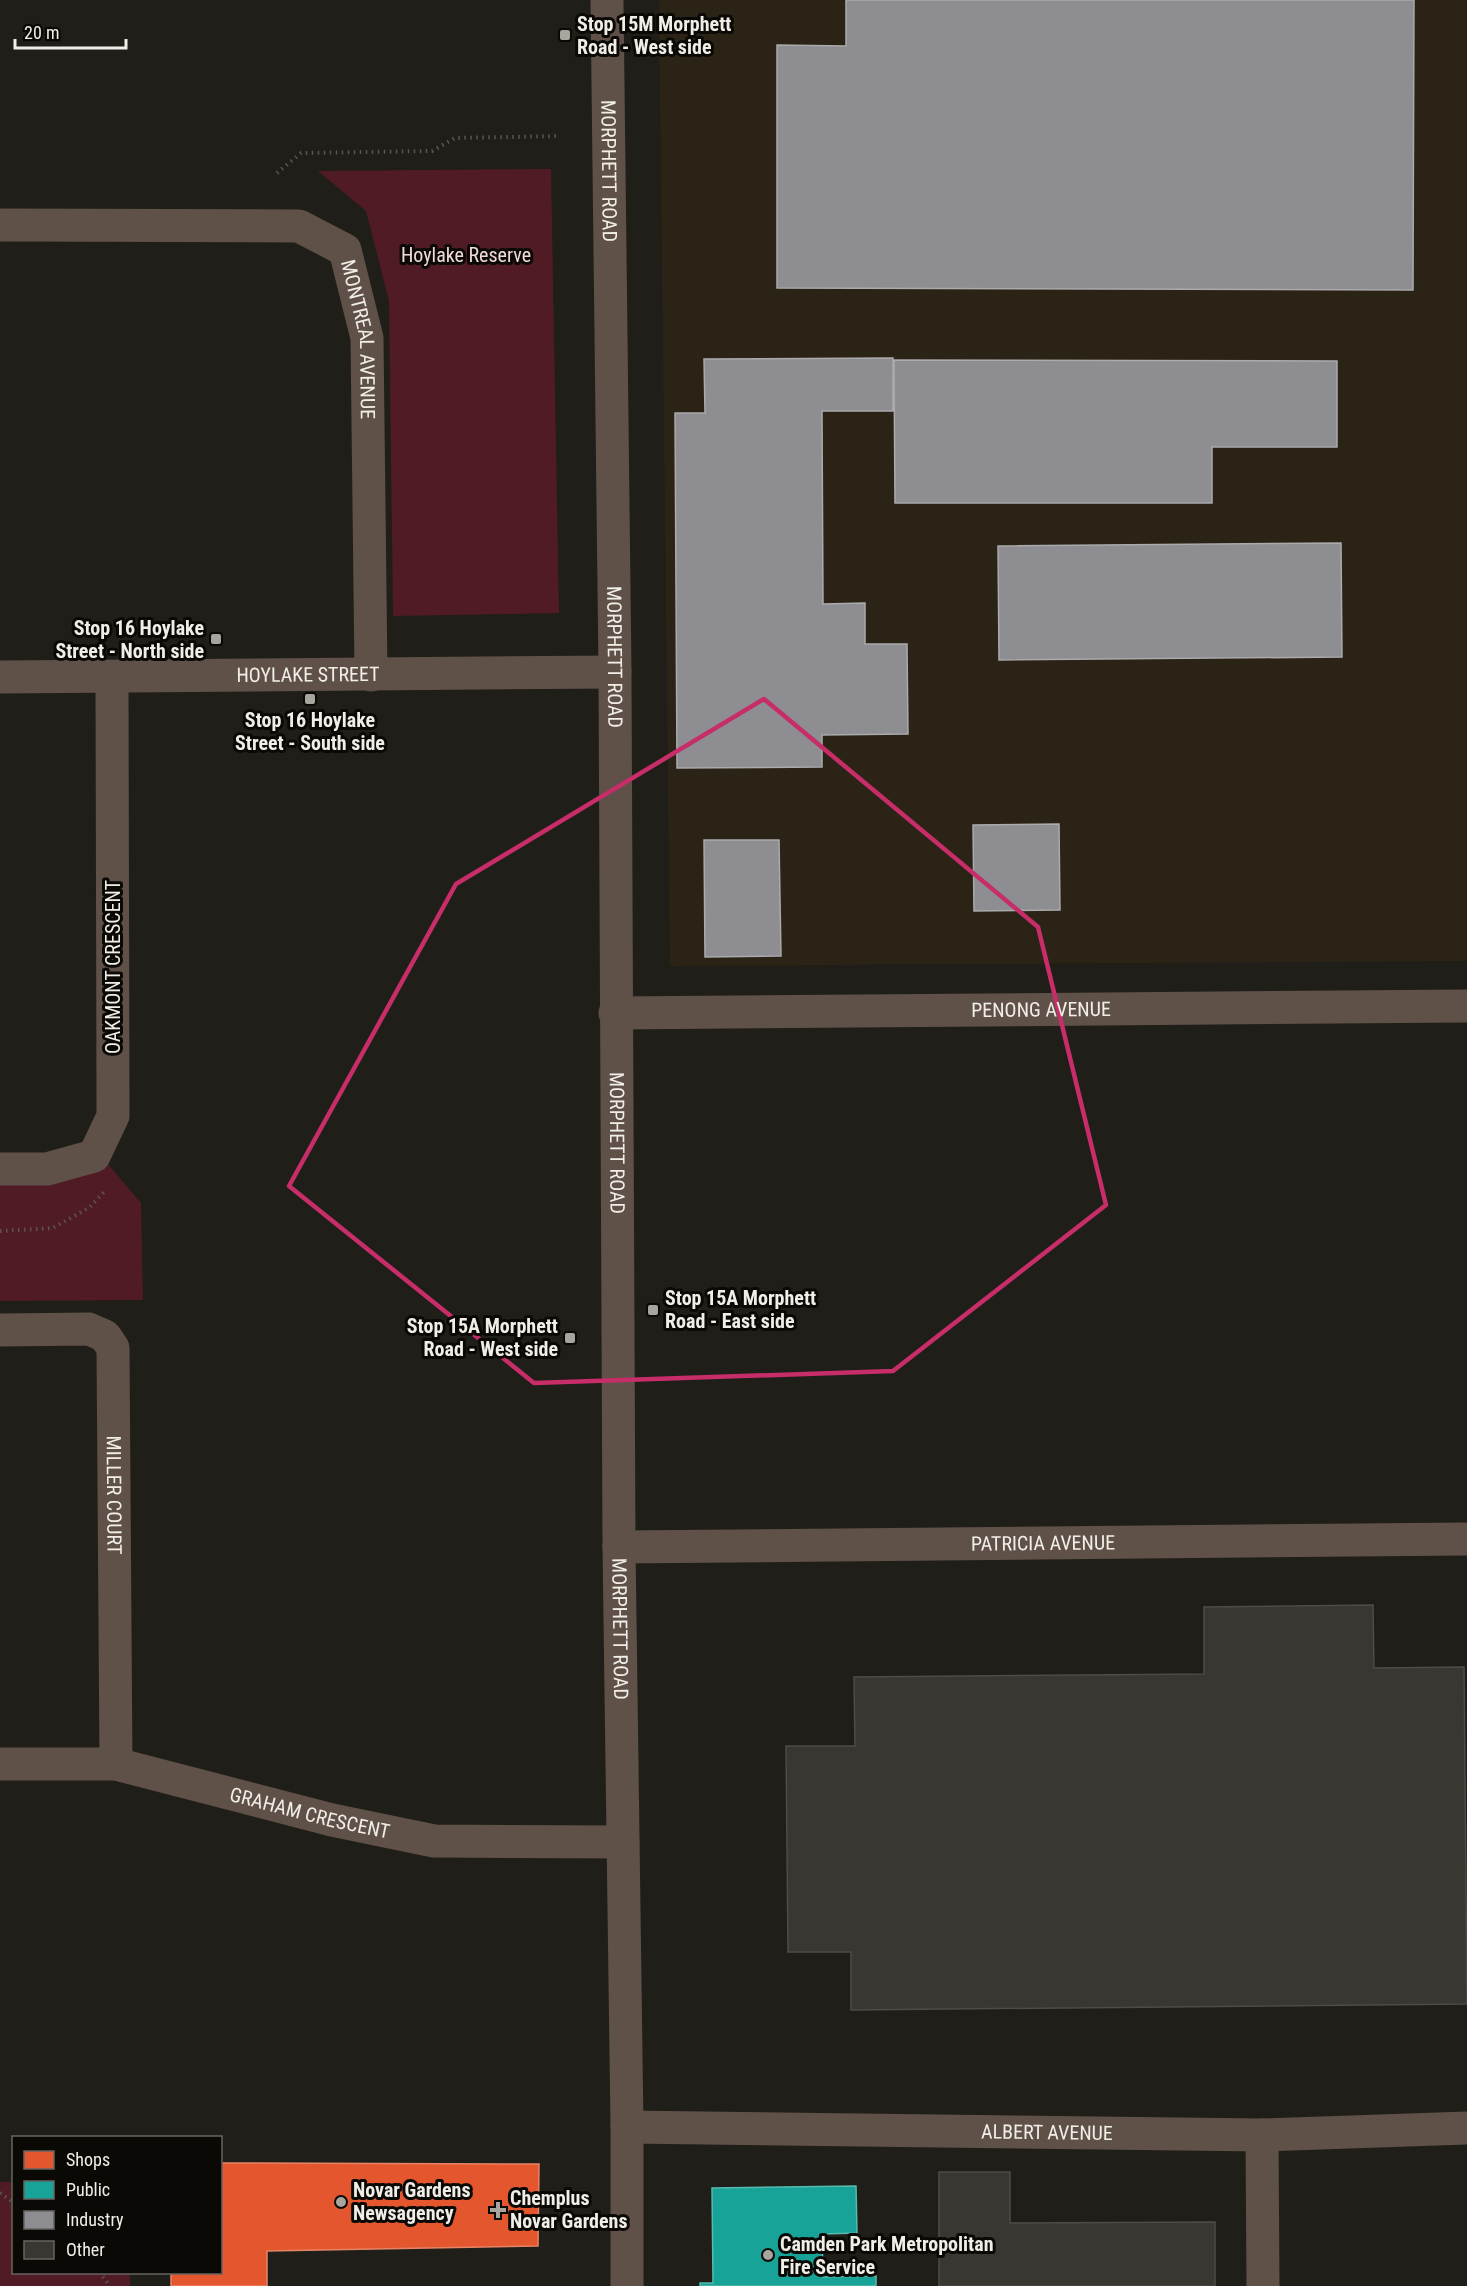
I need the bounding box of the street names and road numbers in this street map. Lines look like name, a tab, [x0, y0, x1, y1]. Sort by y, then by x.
street label: MORPHETT ROAD	[596, 100, 622, 242]
street label: MONTREAL AVENUE	[336, 257, 380, 419]
street label: MORPHETT ROAD	[602, 586, 627, 728]
street label: HOYLAKE STREET	[236, 662, 380, 687]
street label: OAKMONT CRESCENT	[101, 880, 125, 1054]
street label: PENONG AVENUE	[971, 997, 1111, 1022]
street label: MORPHETT ROAD	[605, 1072, 629, 1214]
street label: MILLER COURT	[102, 1435, 126, 1555]
street label: PATRICIA AVENUE	[971, 1530, 1115, 1556]
street label: MORPHETT ROAD	[607, 1558, 633, 1700]
street label: GRAHAM CRESCENT	[227, 1782, 392, 1844]
street label: ALBERT AVENUE	[981, 2119, 1113, 2145]

